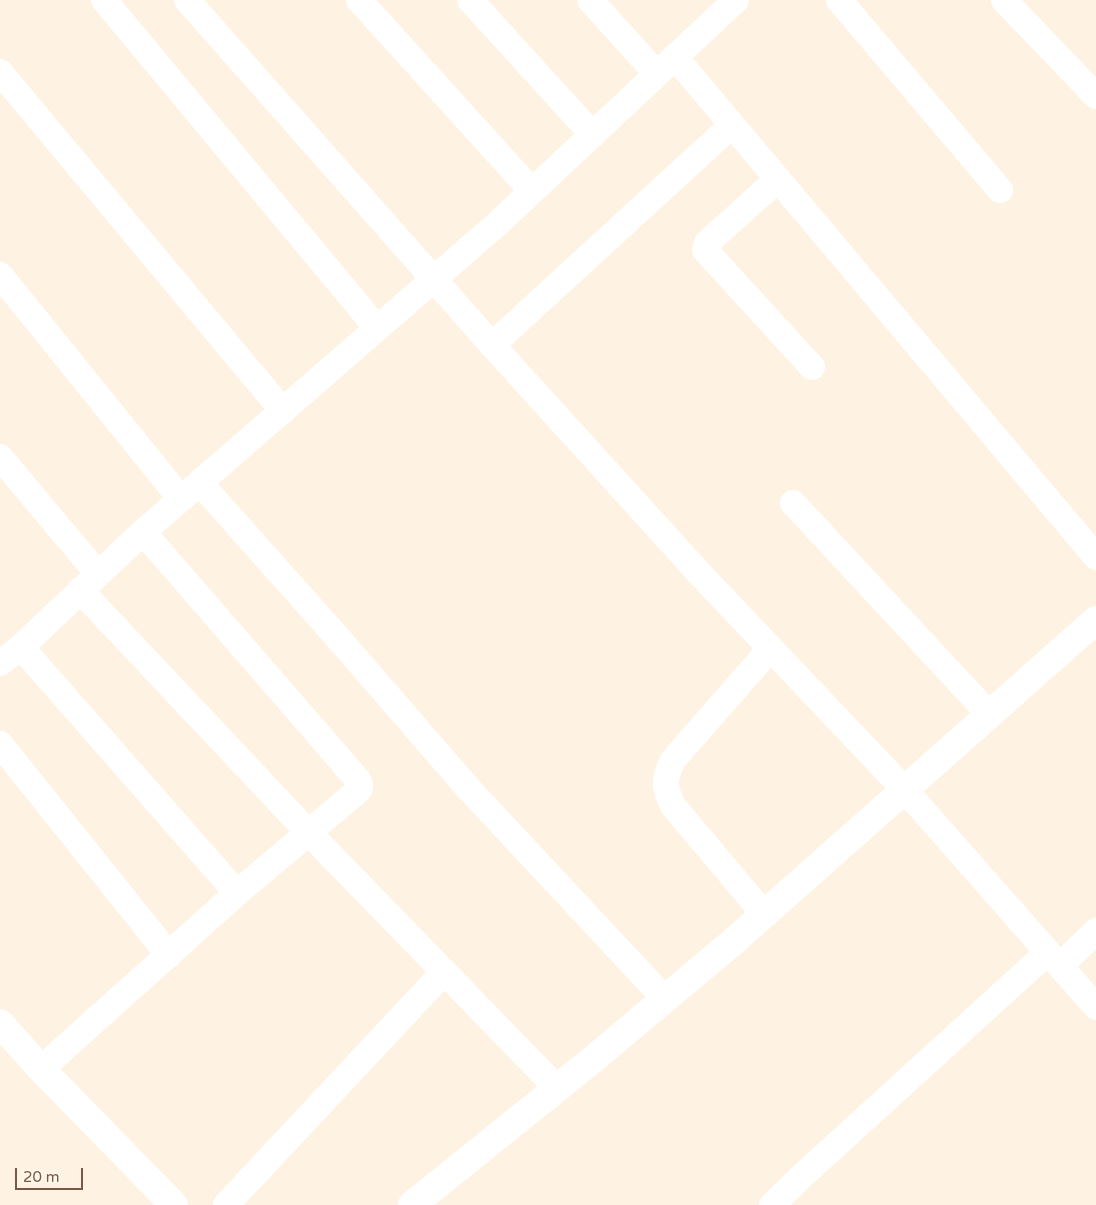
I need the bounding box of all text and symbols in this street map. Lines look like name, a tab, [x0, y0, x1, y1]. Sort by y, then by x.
scale bar	[18, 1158, 85, 1190]
text: 20 m	[23, 1168, 60, 1186]

